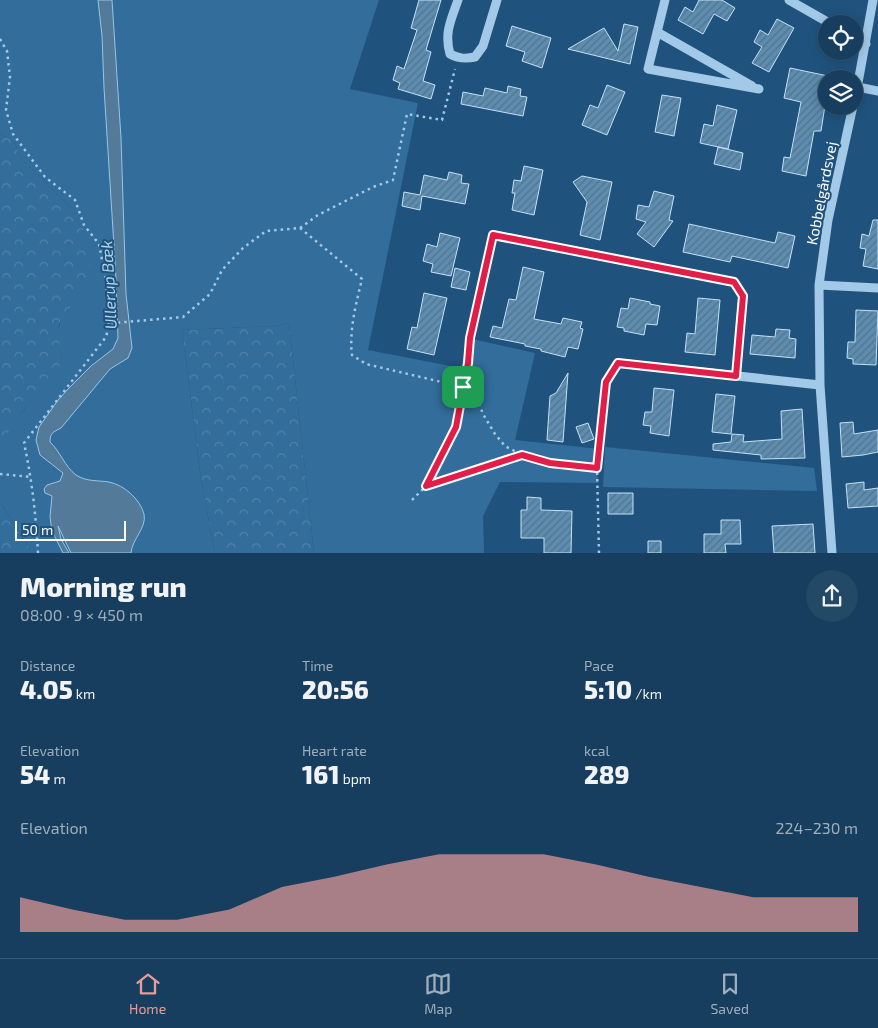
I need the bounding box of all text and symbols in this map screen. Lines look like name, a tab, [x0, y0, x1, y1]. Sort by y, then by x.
map controls	[818, 15, 863, 115]
button: locate	[818, 15, 863, 60]
button: layers	[818, 70, 863, 115]
street label: Kobbelgårdsvej	[802, 140, 841, 246]
water label: Ullerup Bæk	[96, 240, 120, 330]
pin	[442, 366, 484, 408]
icon: arrive	[449, 373, 477, 401]
scale bar	[15, 518, 126, 541]
text: 50 m	[22, 521, 53, 538]
text: Morning run	[20, 569, 187, 603]
button: share	[806, 570, 858, 622]
text: 08:00 · 9 × 450 m	[20, 605, 143, 624]
text: Distance	[20, 657, 75, 674]
text: Time	[302, 657, 333, 674]
text: Pace	[584, 657, 614, 674]
text: 4.05	[20, 674, 73, 704]
text: 20:56	[302, 674, 369, 704]
text: 5:10	[584, 674, 632, 704]
text: km	[73, 685, 95, 702]
text: /km	[632, 685, 662, 702]
text: Elevation	[20, 742, 79, 759]
text: Heart rate	[302, 742, 367, 759]
text: kcal	[584, 742, 610, 759]
text: 54	[20, 759, 50, 789]
text: 161	[302, 759, 340, 789]
text: 289	[584, 759, 630, 789]
text: m	[50, 770, 66, 787]
text: bpm	[340, 770, 371, 787]
text: Elevation	[20, 818, 88, 837]
text: 224–230 m	[776, 818, 858, 837]
tab: Home	[129, 970, 166, 1017]
tab: Map	[424, 970, 452, 1017]
tab: Saved	[711, 970, 749, 1017]

